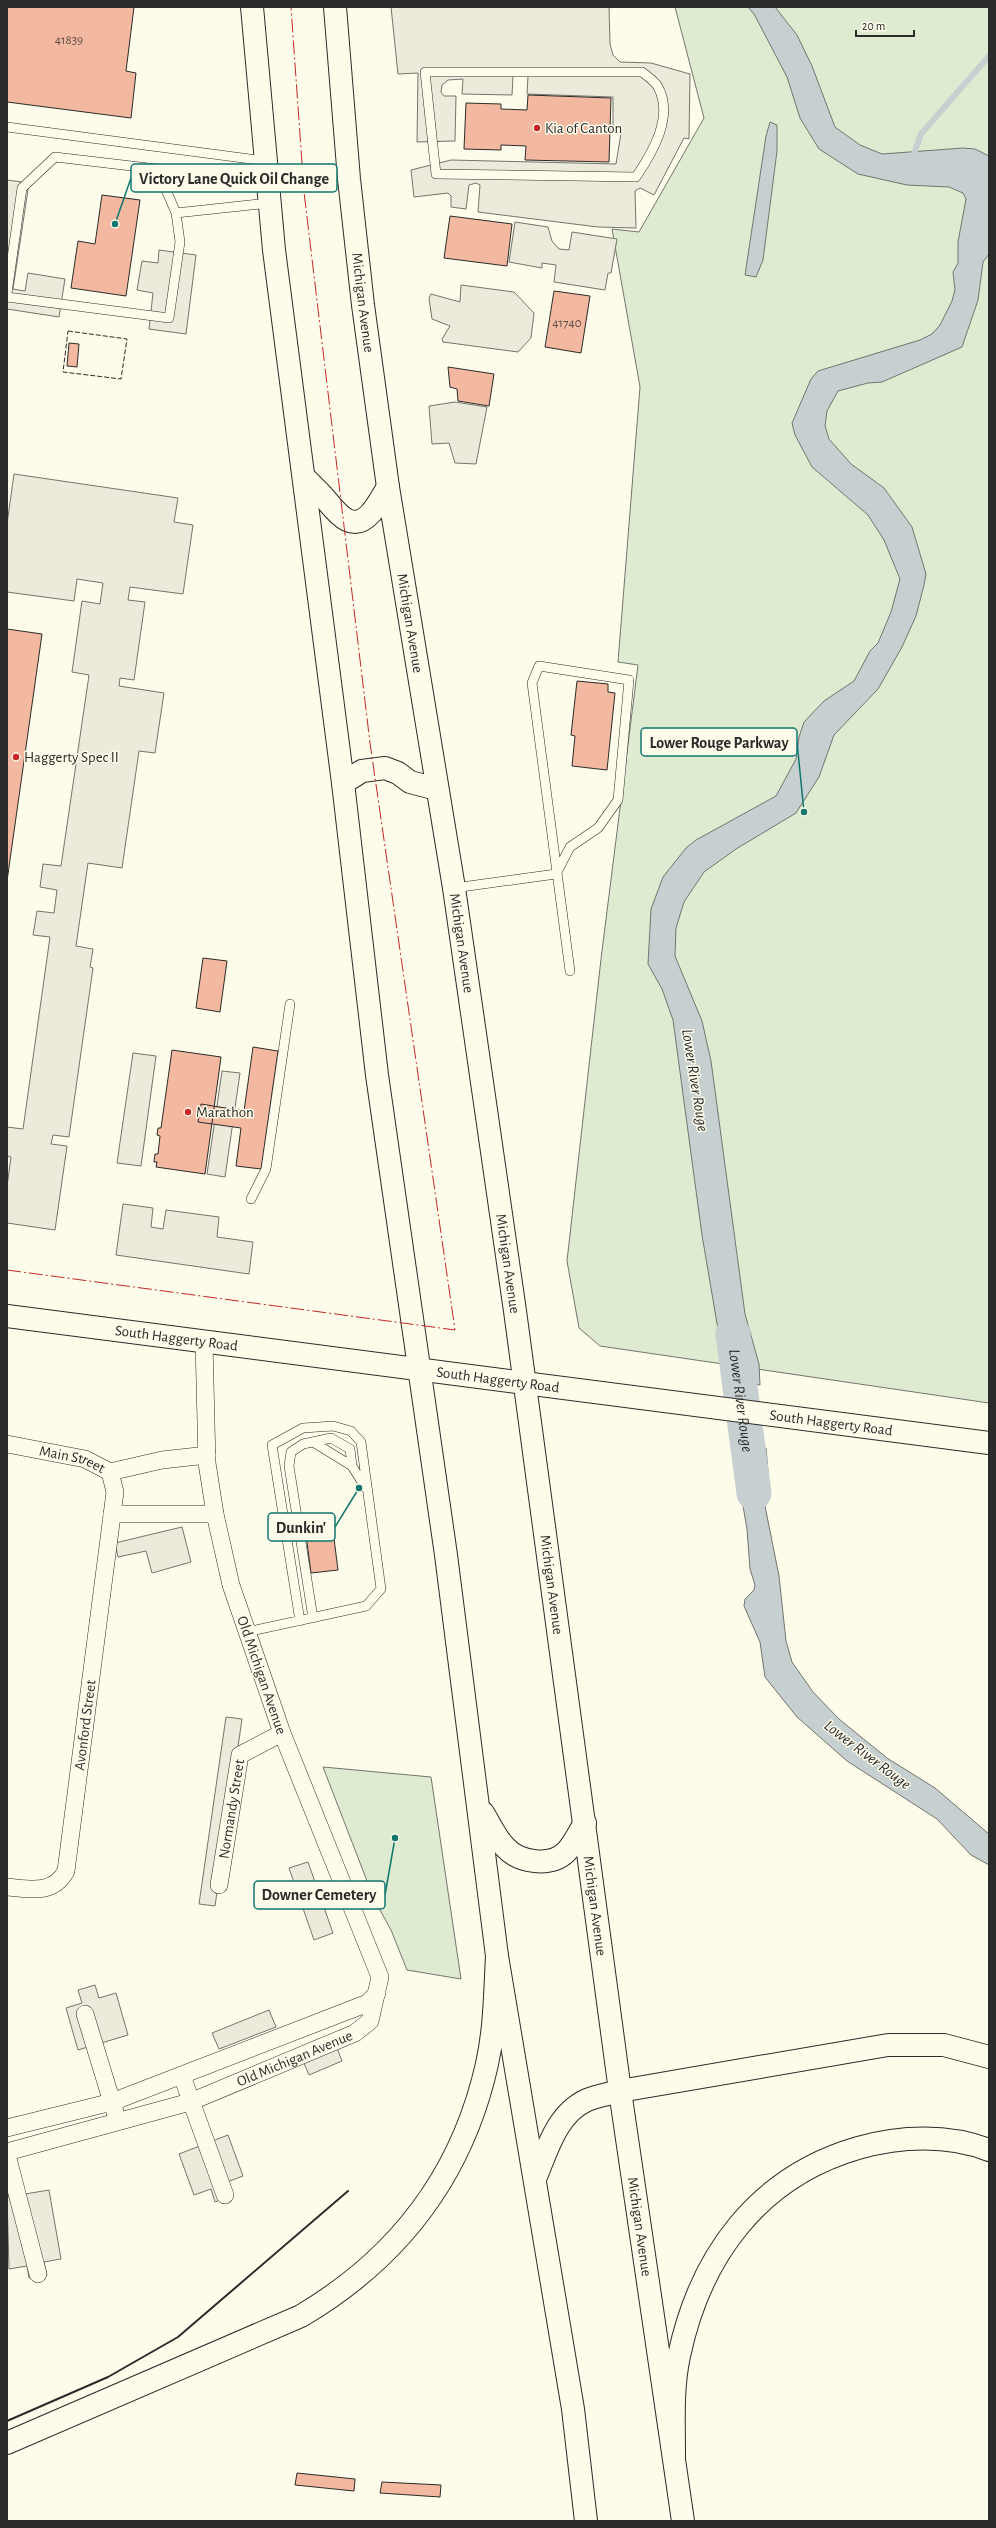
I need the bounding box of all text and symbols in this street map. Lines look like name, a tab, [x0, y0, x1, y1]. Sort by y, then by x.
scale bar	[856, 12, 914, 38]
text: 20 m	[862, 20, 885, 32]
house number: 41839	[55, 34, 83, 47]
place label: Kia of Canton	[545, 121, 622, 136]
marker: Kia of Canton	[532, 123, 542, 133]
callout: Victory Lane Quick Oil Change	[131, 164, 337, 192]
text: Victory Lane Quick Oil Change	[139, 171, 329, 188]
street label: Michigan Avenue	[349, 252, 376, 354]
house number: 41740	[552, 317, 582, 330]
street label: Michigan Avenue	[394, 572, 425, 674]
callout: Lower Rouge Parkway	[641, 728, 797, 756]
text: Lower Rouge Parkway	[649, 735, 789, 752]
place label: Haggerty Spec II	[24, 750, 119, 765]
marker: Haggerty Spec II	[11, 752, 21, 762]
street label: Michigan Avenue	[447, 892, 476, 994]
water label: Lower River Rouge	[679, 1028, 711, 1133]
place label: Marathon	[196, 1105, 254, 1120]
marker: Marathon	[183, 1107, 193, 1117]
street label: Michigan Avenue	[493, 1213, 522, 1315]
street label: South Haggerty Road	[114, 1323, 239, 1354]
water label: Lower River Rouge	[726, 1348, 756, 1453]
street label: South Haggerty Road	[436, 1365, 560, 1395]
street label: South Haggerty Road	[769, 1408, 894, 1438]
street label: Main Street	[38, 1443, 107, 1476]
callout: Dunkin'	[268, 1513, 335, 1541]
text: Dunkin'	[276, 1520, 326, 1536]
street label: Michigan Avenue	[537, 1534, 566, 1636]
street label: Old Michigan Avenue	[234, 1614, 289, 1736]
street label: Avonford Street	[72, 1679, 99, 1771]
water label: Lower River Rouge	[821, 1717, 914, 1792]
street label: Normandy Street	[216, 1758, 247, 1860]
street label: Michigan Avenue	[580, 1855, 609, 1957]
callout: Downer Cemetery	[254, 1881, 385, 1909]
text: Downer Cemetery	[262, 1887, 377, 1904]
street label: Old Michigan Avenue	[235, 2028, 355, 2090]
street label: Michigan Avenue	[625, 2176, 654, 2278]

